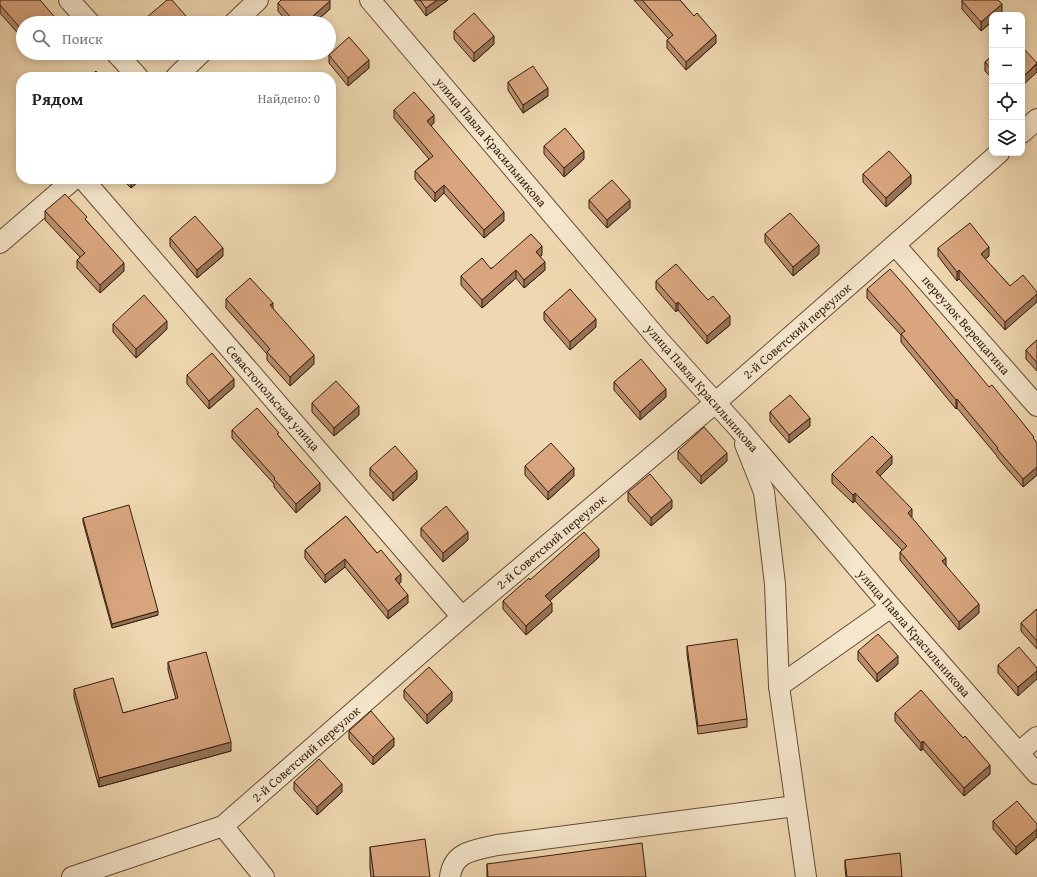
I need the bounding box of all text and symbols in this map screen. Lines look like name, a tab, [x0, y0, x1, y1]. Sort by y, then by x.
map controls	[989, 12, 1025, 156]
button: +	[989, 12, 1025, 48]
search box	[16, 16, 336, 60]
icon: search	[30, 27, 52, 49]
text: Поиск	[62, 28, 103, 49]
button: −	[989, 48, 1025, 84]
street label: улица Павла Красильникова	[430, 72, 552, 212]
button: locate	[989, 84, 1025, 120]
text: Рядом	[32, 86, 83, 111]
text: Найдено: 0	[258, 89, 320, 108]
button: layers	[989, 120, 1025, 156]
street label: переулок Верещагина	[917, 271, 1015, 380]
street label: 2-й Советский переулок	[739, 278, 856, 384]
street label: улица Павла Красильникова	[640, 319, 764, 457]
street label: Севастопольская улица	[222, 341, 325, 456]
street label: 2-й Советский переулок	[492, 490, 610, 594]
street label: улица Павла Красильникова	[852, 564, 976, 702]
street label: 2-й Советский переулок	[248, 701, 365, 807]

